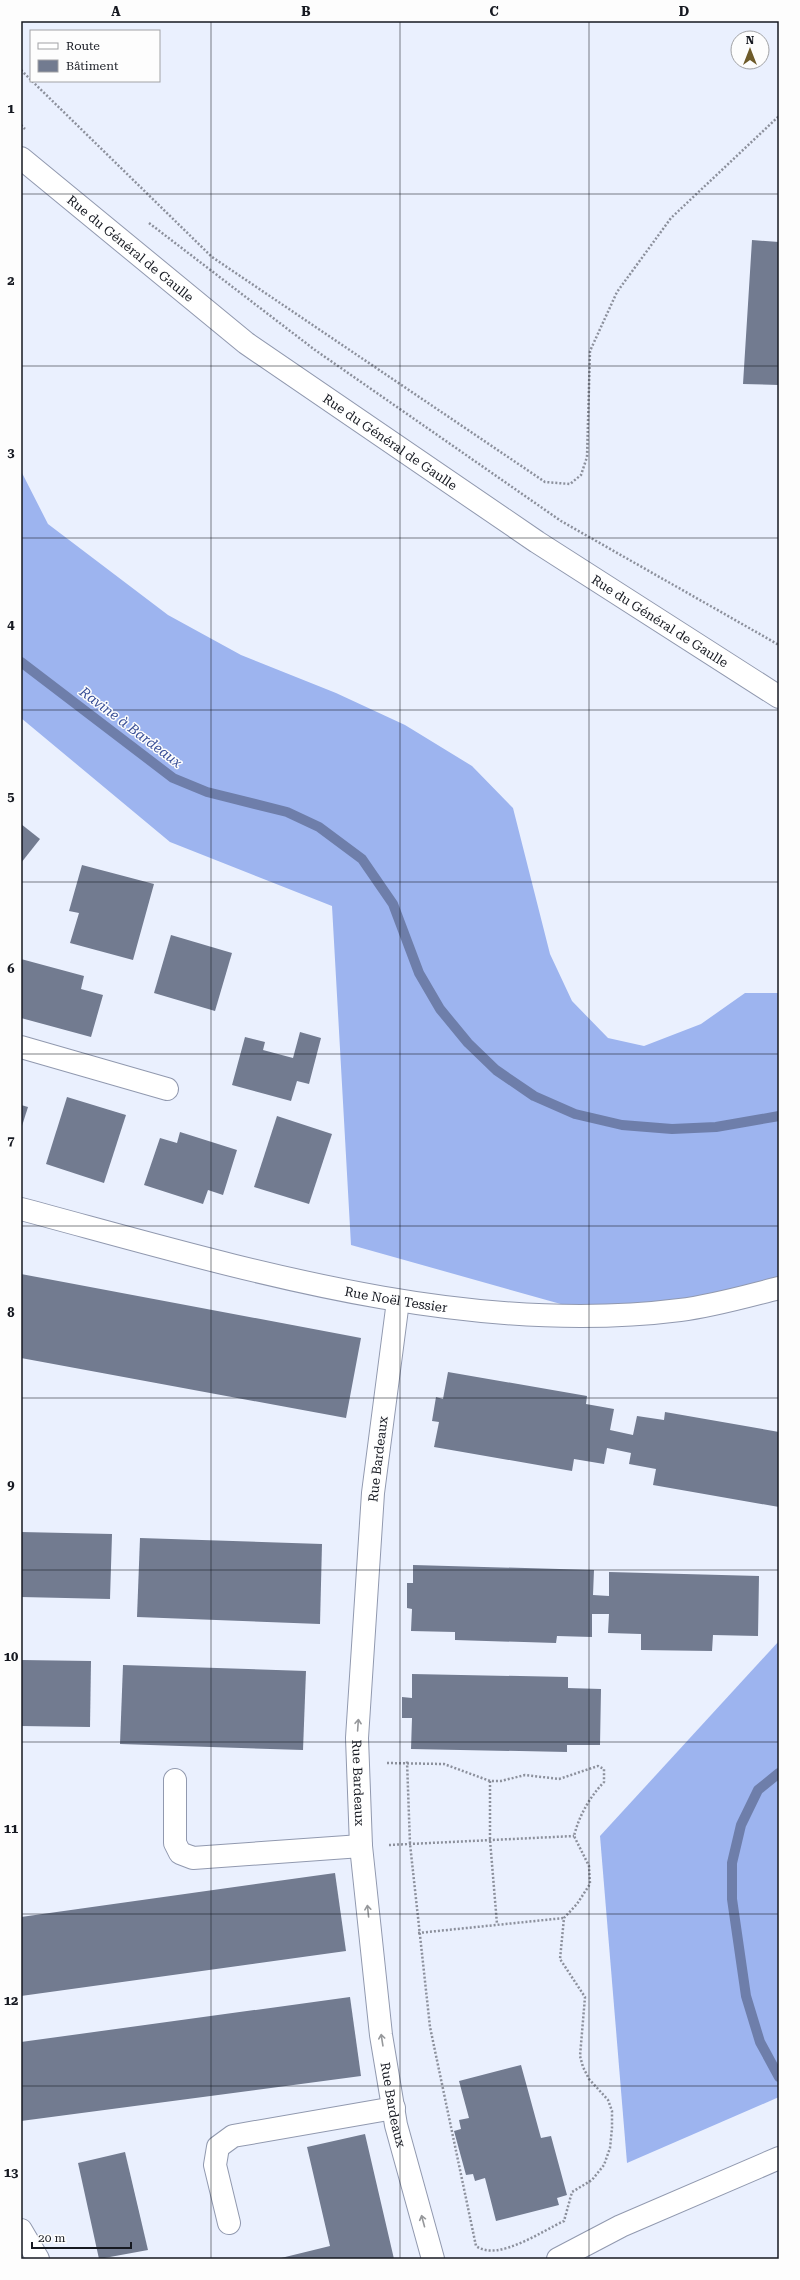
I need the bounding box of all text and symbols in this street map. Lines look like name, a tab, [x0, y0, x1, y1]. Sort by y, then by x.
text: A	[111, 4, 121, 19]
text: B	[301, 4, 311, 19]
text: C	[489, 4, 499, 19]
text: D	[679, 4, 689, 19]
legend	[30, 30, 160, 82]
north arrow	[730, 30, 770, 70]
text: N	[746, 34, 755, 47]
text: Route	[66, 39, 100, 53]
text: Bâtiment	[66, 59, 119, 73]
text: 1	[7, 101, 15, 116]
street label: Rue du Général de Gaulle	[64, 192, 197, 305]
text: 2	[7, 273, 15, 288]
street label: Rue du Général de Gaulle	[320, 391, 460, 493]
text: 3	[7, 445, 15, 460]
street label: Rue du Général de Gaulle	[589, 572, 731, 670]
text: 4	[7, 617, 15, 632]
water label: Ravine à Bardeaux	[76, 683, 185, 771]
text: 5	[7, 789, 15, 804]
text: 6	[7, 961, 15, 976]
text: 7	[7, 1133, 15, 1148]
street label: Rue Noël Tessier	[343, 1283, 449, 1315]
text: 8	[7, 1305, 15, 1320]
street label: Rue Bardeaux	[365, 1415, 391, 1503]
text: 9	[7, 1477, 15, 1492]
text: 10	[4, 1649, 18, 1664]
one-way arrow	[354, 1719, 361, 1732]
street label: Rue Bardeaux	[350, 1739, 368, 1827]
text: 11	[4, 1821, 18, 1836]
one-way arrow	[364, 1905, 372, 1918]
text: 12	[4, 1993, 18, 2008]
one-way arrow	[378, 2034, 386, 2047]
street label: Rue Bardeaux	[378, 2061, 409, 2149]
text: 13	[4, 2165, 18, 2180]
one-way arrow	[419, 2215, 426, 2228]
scale bar	[32, 2224, 131, 2250]
text: 20 m	[38, 2231, 65, 2245]

